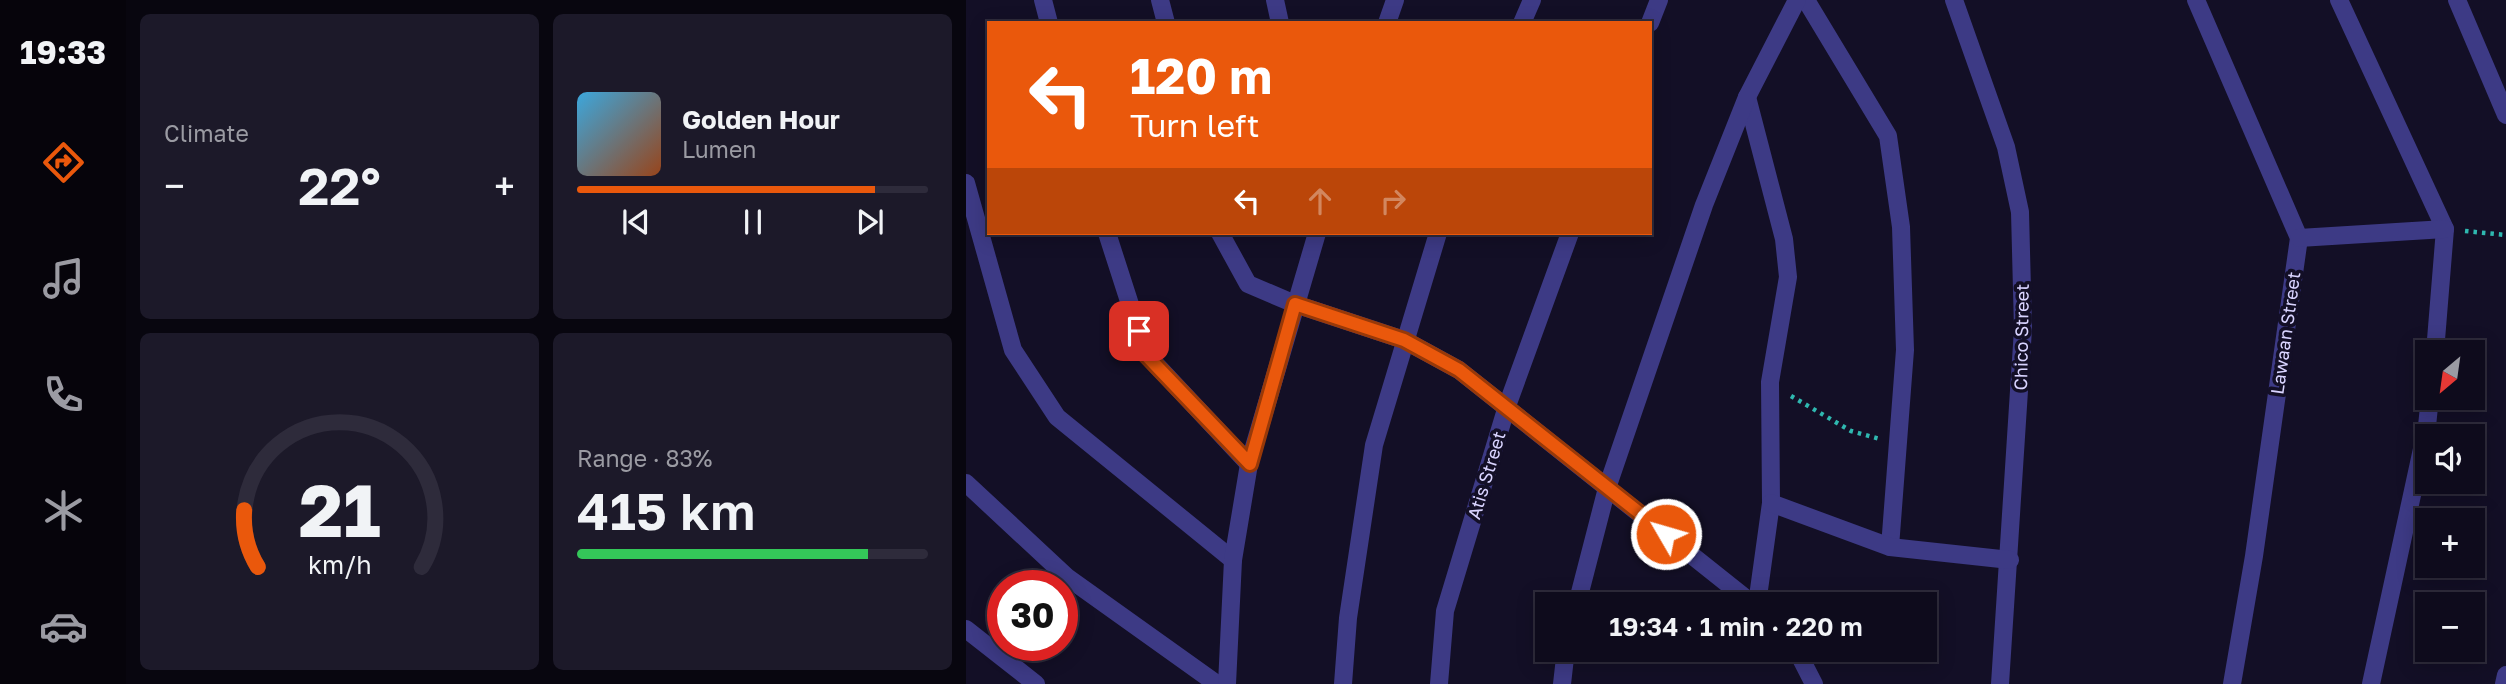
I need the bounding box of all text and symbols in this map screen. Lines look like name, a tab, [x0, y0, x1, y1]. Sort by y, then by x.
text: 19:33	[20, 33, 106, 71]
text: 120 m	[1130, 46, 1272, 105]
icon: left	[1015, 49, 1106, 140]
text: Golden Hour	[682, 104, 840, 135]
text: Turn left	[1130, 106, 1259, 144]
text: Climate	[164, 119, 249, 147]
text: Lumen	[682, 135, 756, 163]
icon: directions	[39, 138, 88, 187]
text: 22°	[298, 154, 381, 216]
text: −	[164, 163, 185, 208]
text: +	[494, 163, 515, 208]
icon: left	[1228, 182, 1266, 220]
icon: ahead	[1301, 182, 1339, 220]
icon: right	[1374, 182, 1412, 220]
icon: previous	[617, 203, 655, 241]
icon: pause	[734, 203, 772, 241]
icon: next	[851, 203, 889, 241]
icon: music	[39, 254, 88, 303]
street label: Lawaan Street	[2265, 270, 2305, 396]
street label: Chico Street	[2009, 284, 2033, 390]
pin	[1109, 301, 1169, 361]
icon: arrive	[1120, 312, 1158, 350]
north arrow	[2415, 340, 2485, 410]
map controls	[2415, 340, 2485, 662]
icon: phone	[39, 370, 88, 419]
button: sound	[2415, 424, 2485, 494]
street label: Atis Street	[1462, 428, 1510, 522]
text: Range · 83%	[577, 444, 712, 472]
text: 21	[299, 467, 380, 554]
text: 415 km	[577, 479, 755, 541]
icon: climate	[39, 486, 88, 535]
position arrow	[1629, 497, 1703, 571]
button: +	[2415, 508, 2485, 578]
text: km/h	[308, 549, 371, 580]
speed limit sign: 30	[987, 570, 1078, 661]
button: −	[2415, 592, 2485, 662]
icon: car	[39, 602, 88, 651]
text: 19:34 · 1 min · 220 m	[1609, 611, 1863, 642]

